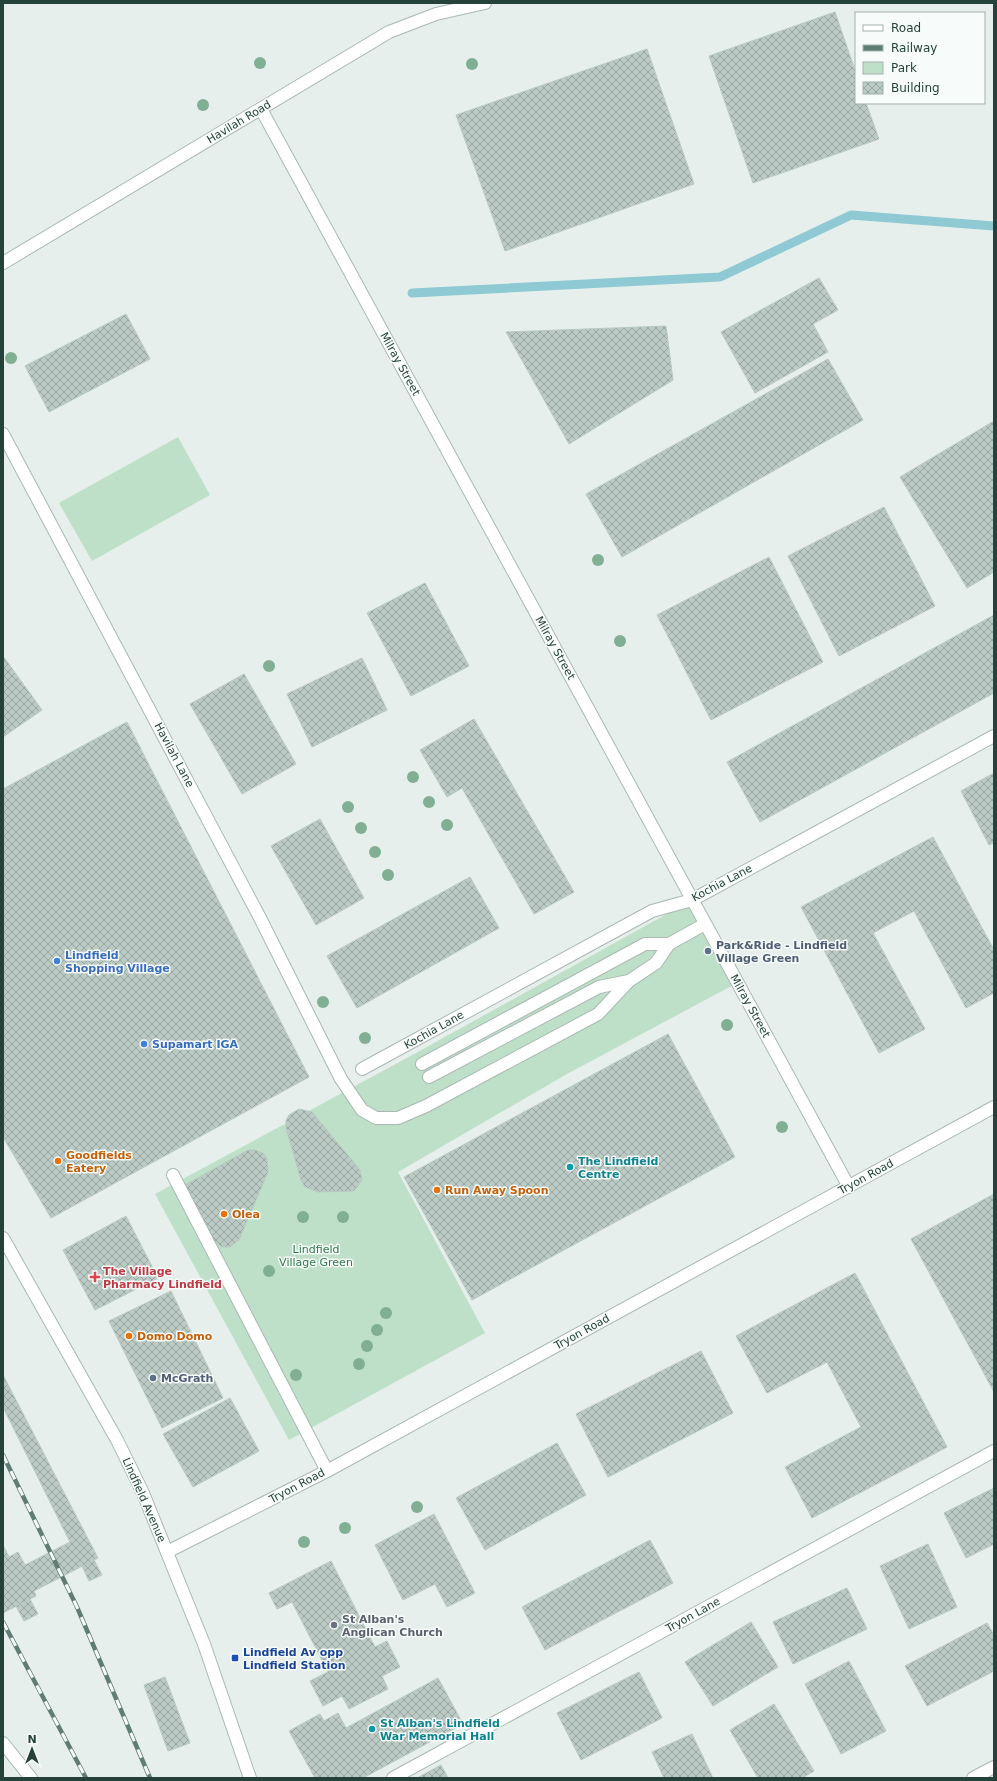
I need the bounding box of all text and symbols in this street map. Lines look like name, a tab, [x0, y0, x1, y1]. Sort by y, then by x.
legend	[855, 12, 985, 104]
text: Road	[891, 21, 921, 35]
text: Railway	[891, 41, 937, 55]
text: Park	[891, 61, 917, 75]
text: Building	[891, 81, 940, 95]
street label: Havilah Road	[205, 98, 273, 146]
street label: Milray Street	[377, 330, 423, 398]
street label: Milray Street	[532, 614, 578, 682]
street label: Havilah Lane	[151, 720, 197, 790]
street label: Kochia Lane	[690, 862, 755, 904]
place label: Park&Ride - Lindfield Village Green	[716, 939, 847, 965]
marker: Park&Ride - Lindfield Village Green	[703, 946, 713, 956]
place label: Lindfield Shopping Village	[65, 949, 170, 975]
marker: Lindfield Shopping Village	[52, 956, 62, 966]
street label: Milray Street	[727, 972, 773, 1040]
street label: Kochia Lane	[402, 1008, 466, 1052]
place label: Supamart IGA	[152, 1038, 239, 1051]
marker: Supamart IGA	[139, 1039, 149, 1049]
place label: Goodfields Eatery	[66, 1149, 132, 1175]
place label: The Lindfield Centre	[578, 1155, 658, 1181]
marker: Goodfields Eatery	[53, 1156, 63, 1166]
street label: Tryon Road	[835, 1157, 896, 1198]
marker: The Lindfield Centre	[565, 1162, 575, 1172]
place label: Run Away Spoon	[445, 1184, 548, 1197]
marker: Run Away Spoon	[432, 1185, 442, 1195]
place label: Olea	[232, 1208, 260, 1221]
marker: Olea	[219, 1209, 229, 1219]
park label: Lindfield Village Green	[279, 1243, 353, 1269]
place label: The Village Pharmacy Lindfield	[103, 1265, 222, 1291]
marker: The Village Pharmacy Lindfield	[90, 1272, 100, 1282]
street label: Tryon Road	[551, 1312, 612, 1353]
place label: Domo Domo	[137, 1330, 213, 1343]
marker: Domo Domo	[124, 1331, 134, 1341]
place label: McGrath	[161, 1372, 213, 1385]
marker: McGrath	[148, 1373, 158, 1383]
street label: Lindfield Avenue	[120, 1456, 169, 1545]
street label: Tryon Road	[266, 1466, 327, 1507]
street label: Tryon Lane	[663, 1595, 723, 1636]
place label: St Alban's Anglican Church	[342, 1613, 443, 1639]
marker: St Alban's Anglican Church	[329, 1620, 339, 1630]
place label: Lindfield Av opp Lindfield Station	[243, 1646, 346, 1672]
marker: Lindfield Av opp Lindfield Station	[230, 1653, 240, 1663]
place label: St Alban's Lindfield War Memorial Hall	[380, 1717, 500, 1743]
marker: St Alban's Lindfield War Memorial Hall	[367, 1724, 377, 1734]
north arrow	[12, 1729, 52, 1769]
text: N	[27, 1733, 37, 1746]

